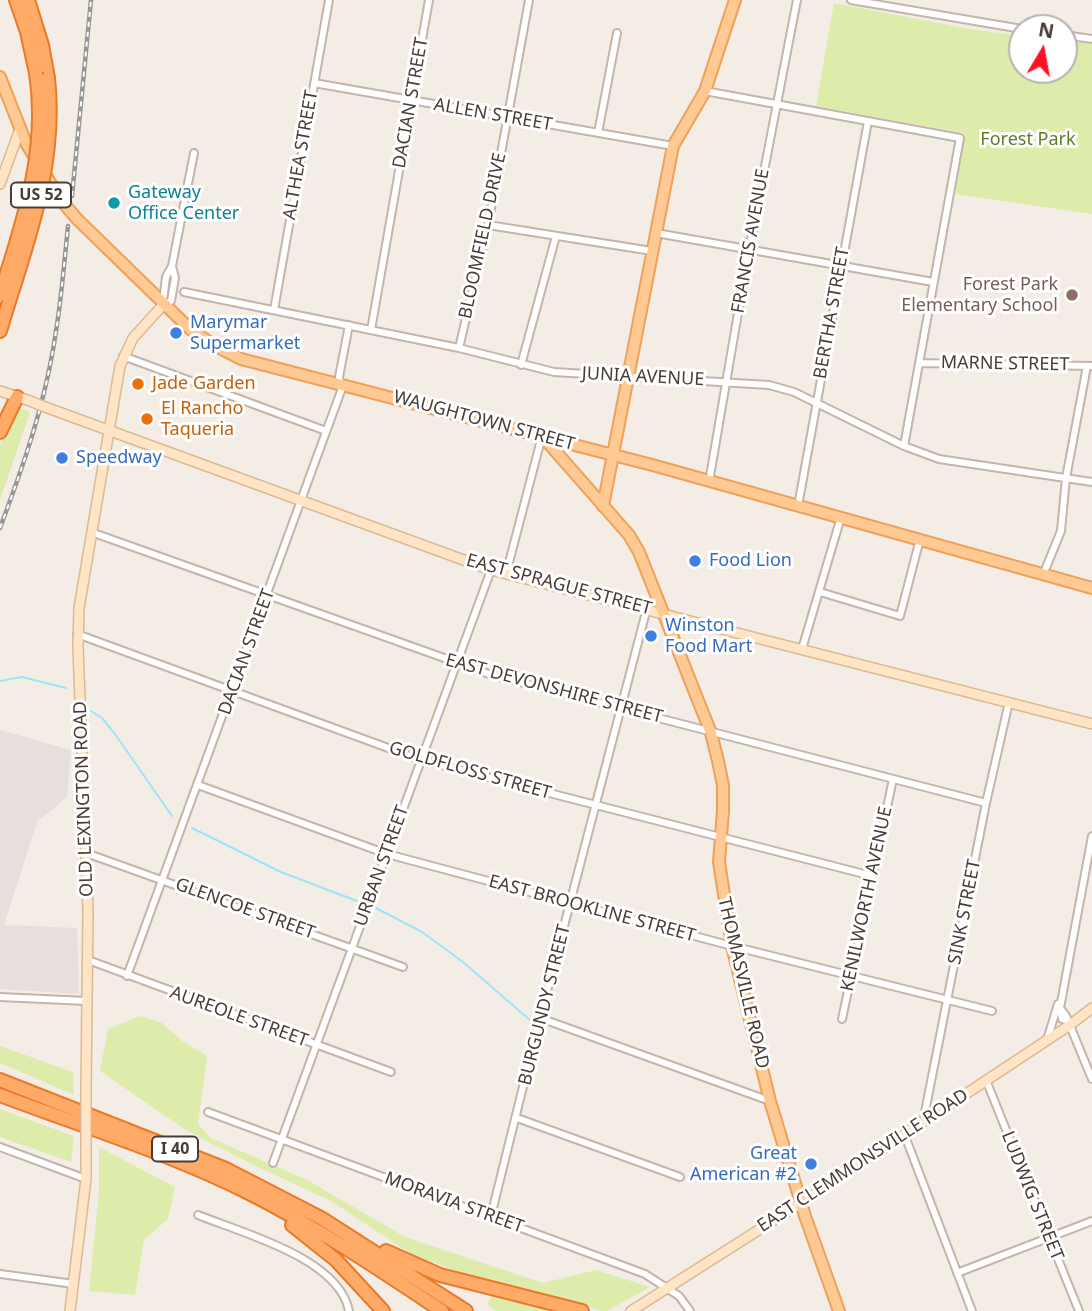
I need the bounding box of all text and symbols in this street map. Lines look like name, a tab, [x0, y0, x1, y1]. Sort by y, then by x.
north arrow	[1008, 14, 1078, 84]
text: N	[1036, 16, 1056, 44]
street label: DACIAN STREET	[389, 36, 433, 170]
street label: ALTHEA STREET	[279, 89, 323, 221]
street label: ALLEN STREET	[432, 94, 554, 136]
park label: Forest Park	[980, 129, 1076, 151]
street label: BLOOMFIELD DRIVE	[455, 151, 511, 321]
street label: FRANCIS AVENUE	[728, 167, 774, 315]
road number: US 52	[11, 182, 71, 208]
place label: Gateway Office Center	[128, 182, 239, 224]
marker: Gateway Office Center	[106, 195, 122, 211]
street label: BERTHA STREET	[810, 245, 854, 381]
place label: Forest Park Elementary School	[901, 274, 1058, 316]
marker: Forest Park Elementary School	[1064, 287, 1080, 303]
place label: Marymar Supermarket	[190, 312, 300, 354]
marker: Marymar Supermarket	[168, 325, 184, 341]
street label: MARNE STREET	[941, 352, 1069, 376]
street label: JUNIA AVENUE	[581, 363, 705, 391]
place label: Jade Garden	[152, 373, 256, 395]
marker: Jade Garden	[130, 376, 146, 392]
street label: WAUGHTOWN STREET	[391, 386, 577, 456]
place label: El Rancho Taqueria	[161, 398, 243, 440]
marker: El Rancho Taqueria	[139, 411, 155, 427]
place label: Speedway	[76, 447, 162, 469]
marker: Speedway	[54, 450, 70, 466]
street label: EAST SPRAGUE STREET	[464, 550, 654, 620]
place label: Food Lion	[709, 550, 792, 572]
marker: Food Lion	[687, 553, 703, 569]
street label: DACIAN STREET	[214, 586, 280, 718]
place label: Winston Food Mart	[665, 615, 752, 658]
marker: Winston Food Mart	[643, 628, 659, 644]
street label: EAST DEVONSHIRE STREET	[443, 650, 665, 728]
street label: OLD LEXINGTON ROAD	[70, 701, 98, 897]
street label: GOLDFLOSS STREET	[386, 737, 554, 805]
street label: URBAN STREET	[350, 803, 414, 929]
street label: KENILWORTH AVENUE	[837, 805, 897, 993]
street label: SINK STREET	[944, 858, 986, 966]
street label: EAST BROOKLINE STREET	[486, 871, 698, 947]
street label: GLENCOE STREET	[172, 874, 318, 944]
street label: THOMASVILLE ROAD	[713, 895, 773, 1071]
street label: BURGUNDY STREET	[515, 922, 575, 1088]
street label: AUREOLE STREET	[167, 982, 311, 1052]
street label: EAST CLEMMONSVILLE ROAD	[753, 1085, 973, 1237]
street label: LUDWIG STREET	[996, 1128, 1068, 1264]
road number: I 40	[152, 1136, 198, 1162]
place label: Great American #2	[690, 1143, 797, 1186]
marker: Great American #2	[803, 1156, 819, 1172]
street label: MORAVIA STREET	[381, 1168, 527, 1238]

